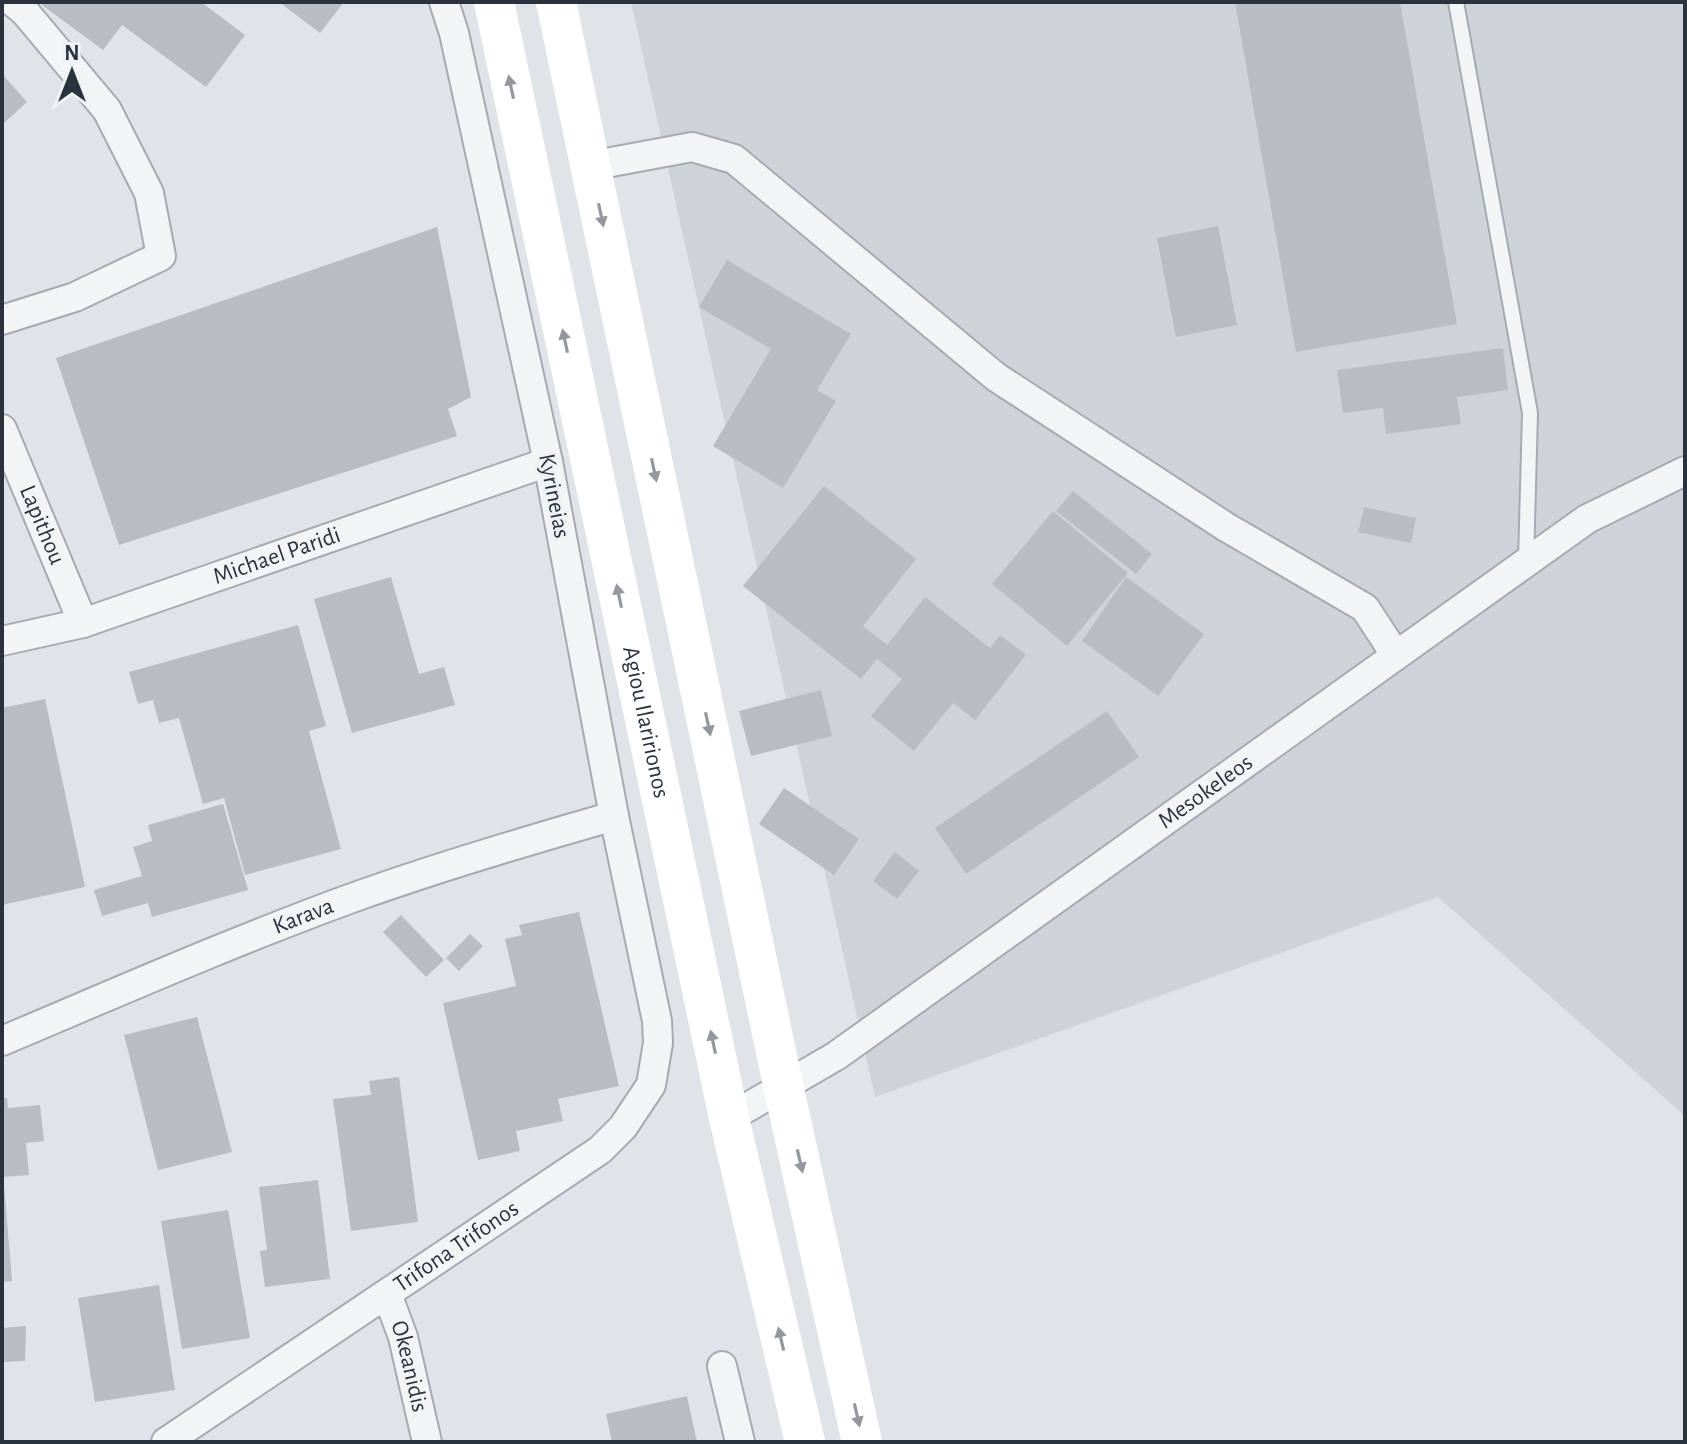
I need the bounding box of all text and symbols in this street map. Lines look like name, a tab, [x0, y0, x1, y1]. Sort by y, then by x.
north arrow	[32, 32, 112, 112]
text: N	[64, 42, 80, 64]
one-way arrow	[505, 74, 517, 99]
one-way arrow	[595, 203, 608, 228]
one-way arrow	[558, 329, 571, 354]
street label: Kyrineias	[534, 452, 574, 540]
one-way arrow	[648, 458, 661, 483]
street label: Lapithou	[15, 482, 69, 568]
street label: Michael Paridi	[210, 523, 344, 589]
one-way arrow	[612, 583, 625, 608]
street label: Agiou Ilaririonos	[618, 644, 673, 800]
one-way arrow	[702, 712, 714, 737]
street label: Mesokeleos	[1154, 750, 1257, 833]
street label: Karava	[269, 894, 337, 939]
one-way arrow	[706, 1029, 719, 1054]
one-way arrow	[794, 1149, 807, 1174]
street label: Trifona Trifonos	[390, 1196, 523, 1297]
street label: Okeanidis	[386, 1317, 432, 1414]
one-way arrow	[774, 1326, 787, 1351]
one-way arrow	[851, 1403, 863, 1428]

